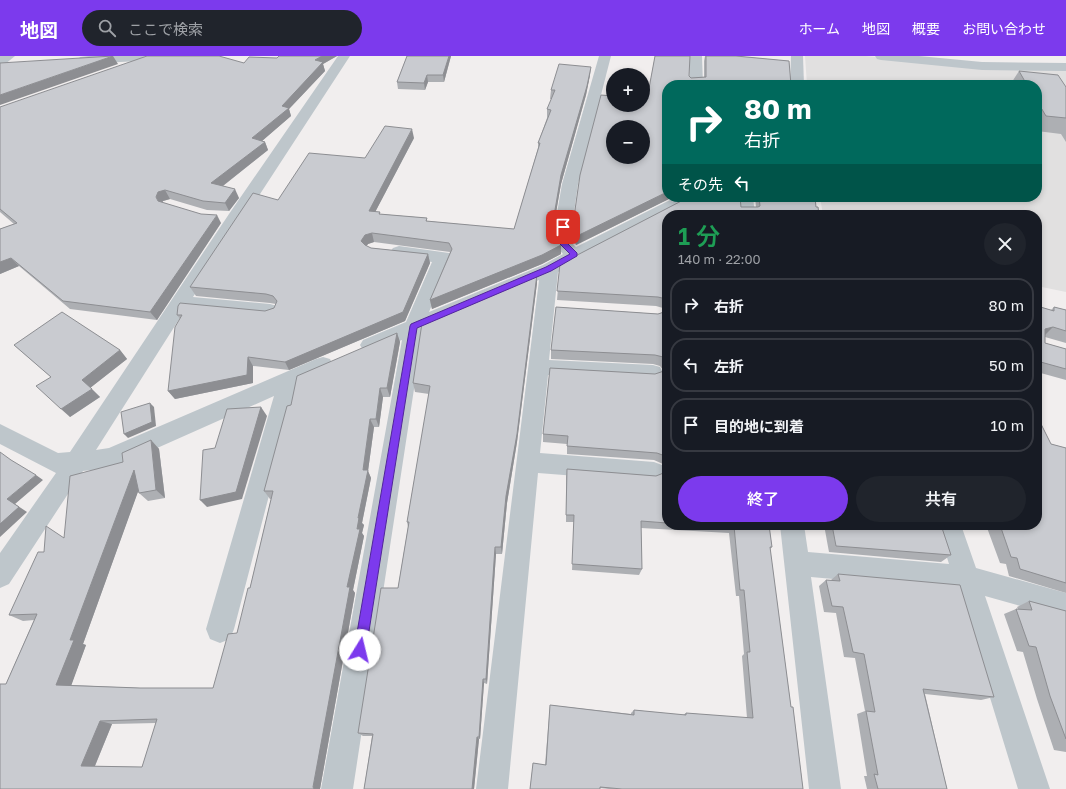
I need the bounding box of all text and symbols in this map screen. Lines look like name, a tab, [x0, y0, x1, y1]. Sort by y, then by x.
search box	[82, 10, 362, 46]
icon: search	[96, 17, 118, 39]
text: 地図	[20, 18, 58, 41]
text: ここで検索	[128, 20, 203, 38]
text: ホーム	[798, 20, 840, 37]
text: 地図	[862, 20, 890, 37]
text: 概要	[912, 20, 940, 37]
text: お問い合わせ	[962, 20, 1046, 37]
map controls	[606, 68, 650, 164]
button: +	[606, 68, 650, 112]
text: 80 m	[744, 92, 812, 125]
icon: right	[678, 96, 730, 148]
button: −	[606, 120, 650, 164]
text: 右折	[744, 129, 780, 151]
icon: left	[731, 172, 753, 194]
text: その先	[678, 175, 723, 193]
pin	[546, 210, 580, 244]
icon: arrive	[552, 216, 574, 238]
text: 1 分	[678, 221, 720, 250]
button: close	[984, 223, 1026, 265]
text: 140 m · 22:00	[678, 251, 761, 267]
icon: right	[680, 294, 702, 316]
text: 80 m	[989, 296, 1024, 314]
text: 右折	[714, 297, 744, 315]
icon: left	[680, 354, 702, 376]
text: 50 m	[989, 356, 1024, 374]
text: 左折	[714, 357, 744, 375]
icon: arrive	[680, 414, 702, 436]
text: 10 m	[990, 416, 1024, 434]
text: 目的地に到着	[714, 417, 804, 435]
button: 終了	[678, 476, 848, 522]
button: 共有	[856, 476, 1026, 522]
position arrow	[339, 629, 381, 671]

